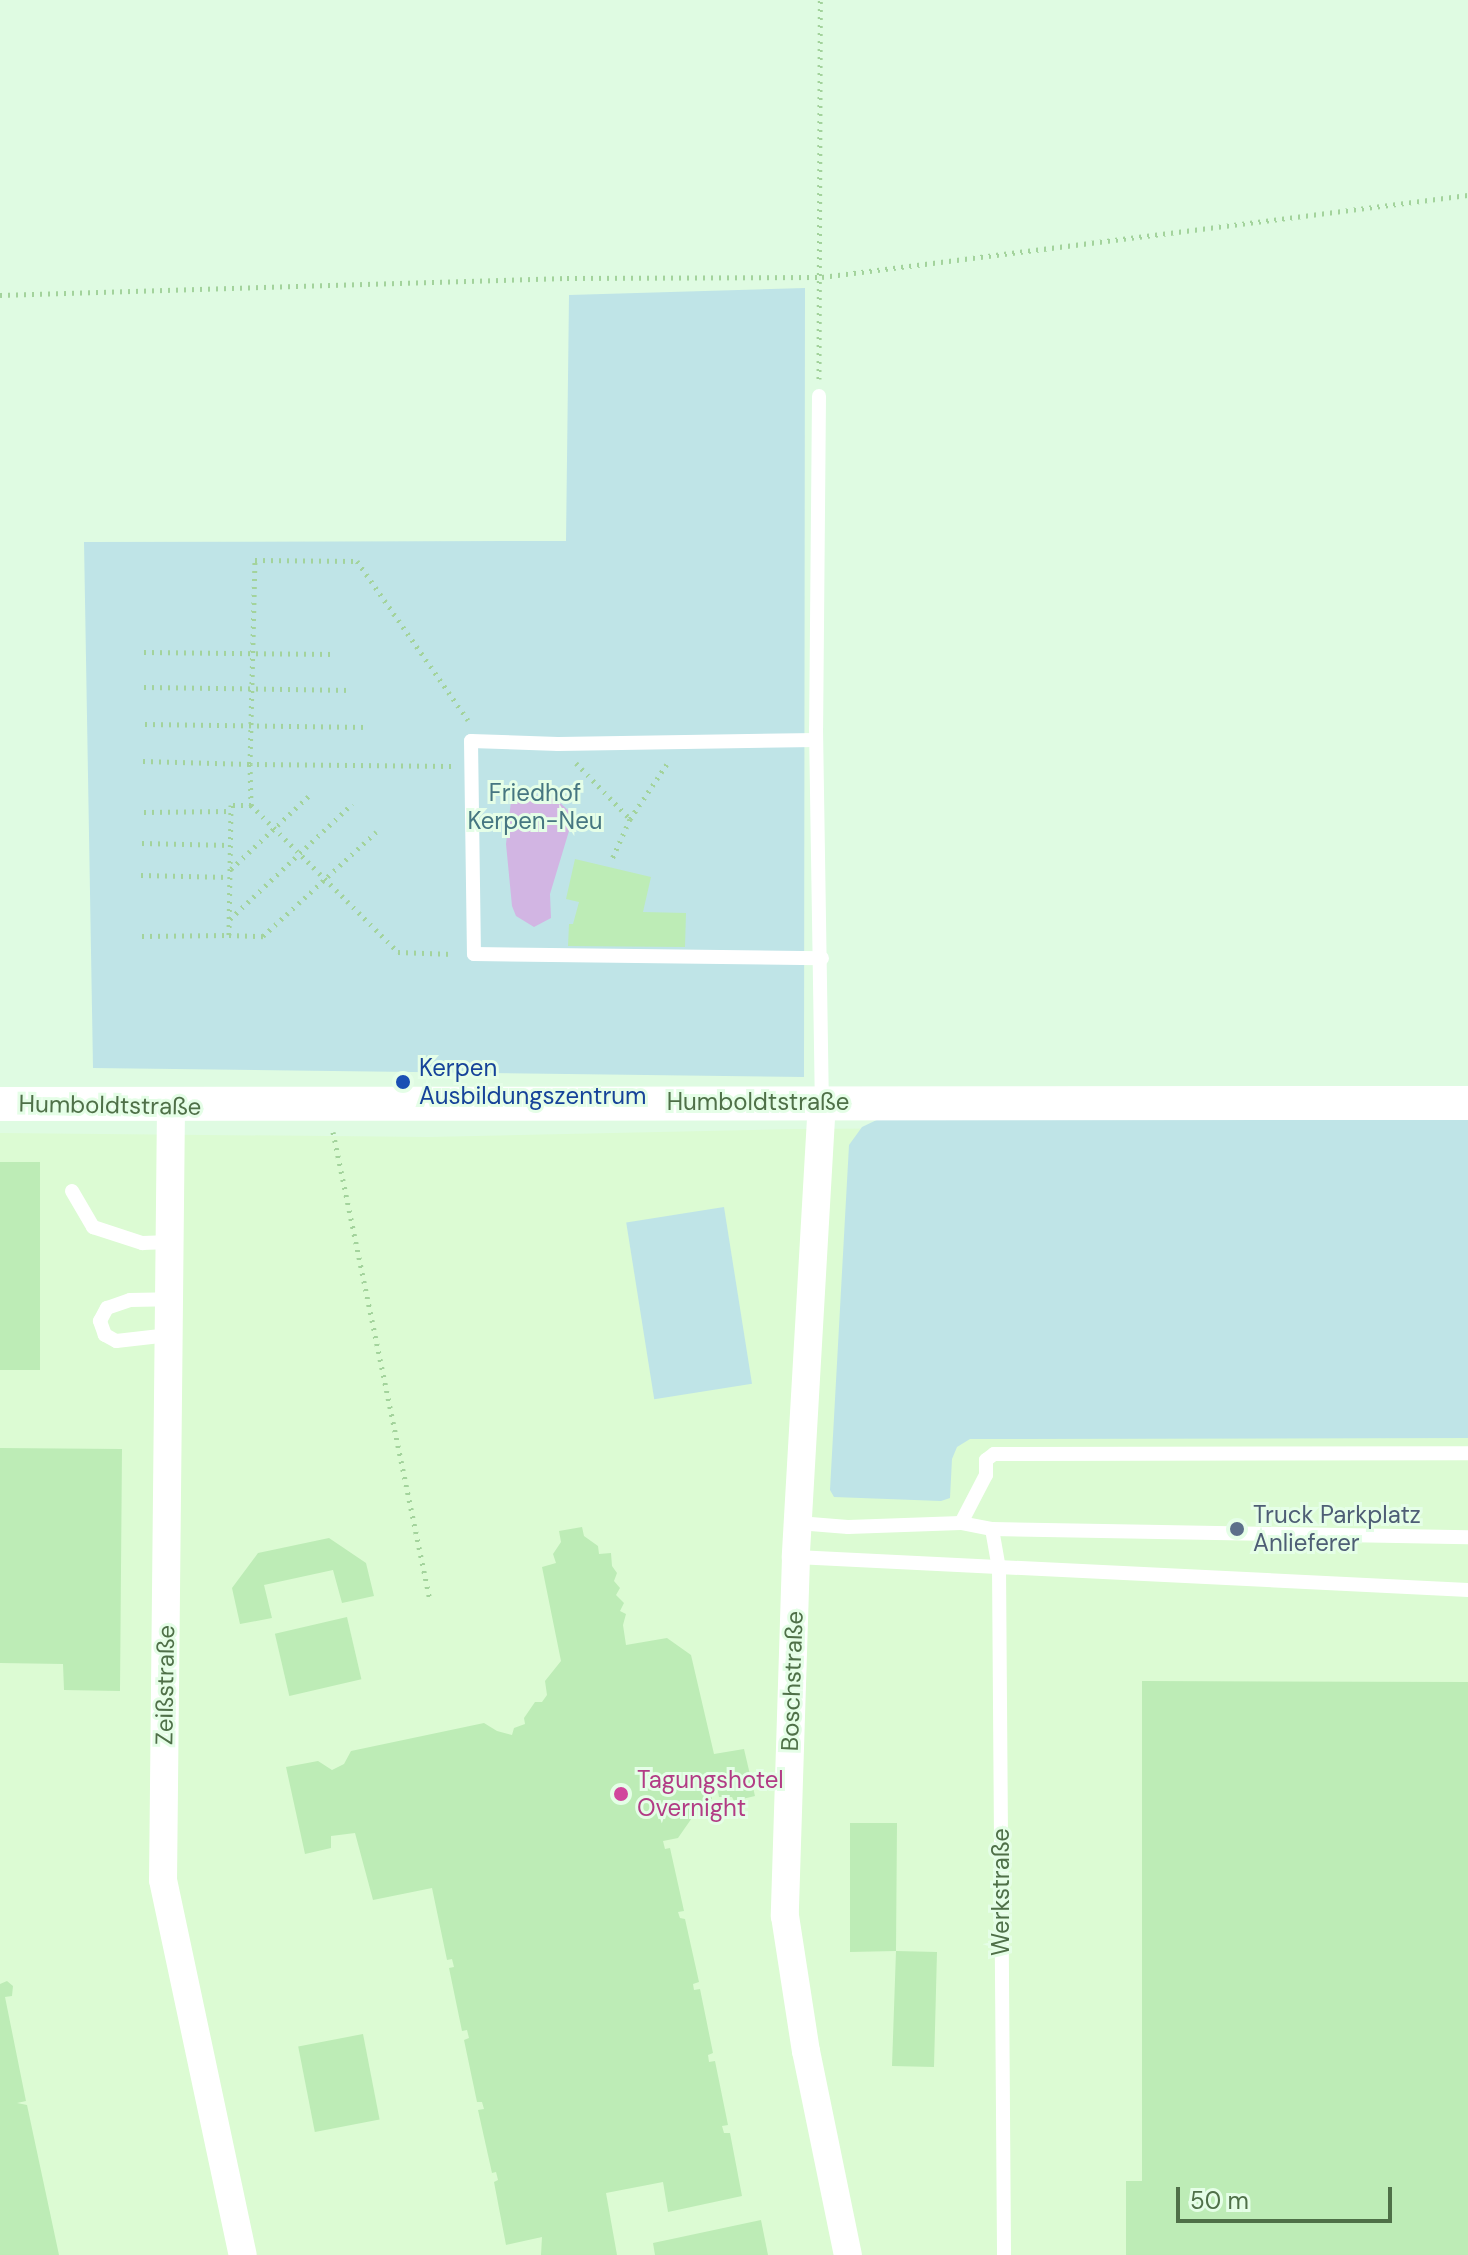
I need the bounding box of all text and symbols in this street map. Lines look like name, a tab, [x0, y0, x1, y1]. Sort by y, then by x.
park label: Friedhof Kerpen-Neu	[467, 779, 603, 835]
place label: Kerpen Ausbildungszentrum	[419, 1054, 646, 1110]
marker: Kerpen Ausbildungszentrum	[394, 1073, 412, 1091]
street label: Humboldtstraße	[667, 1088, 849, 1116]
street label: Humboldtstraße	[18, 1089, 202, 1121]
place label: Truck Parkplatz Anlieferer	[1253, 1501, 1421, 1557]
marker: Truck Parkplatz Anlieferer	[1228, 1520, 1246, 1538]
street label: Boschstraße	[775, 1610, 809, 1752]
street label: Zeißstraße	[150, 1625, 180, 1745]
place label: Tagungshotel Overnight	[637, 1766, 784, 1822]
marker: Tagungshotel Overnight	[612, 1785, 630, 1803]
street label: Werkstraße	[987, 1828, 1015, 1956]
scale bar	[1180, 2171, 1396, 2221]
text: 50 m	[1190, 2185, 1249, 2216]

